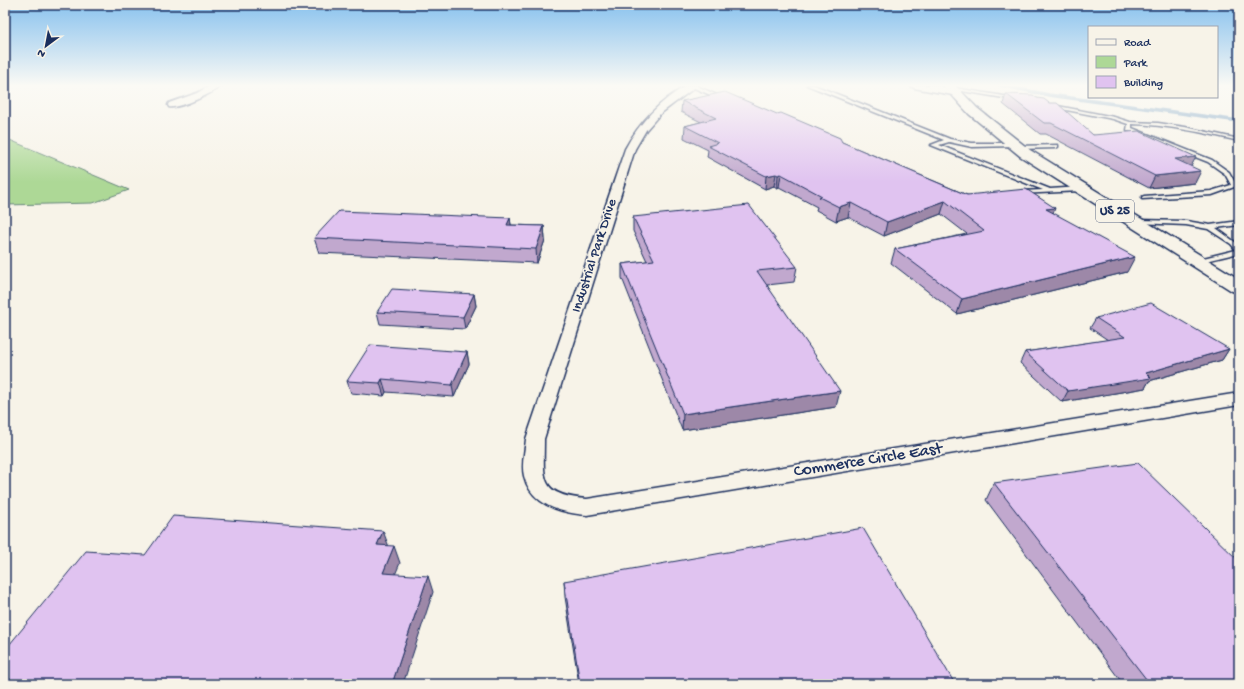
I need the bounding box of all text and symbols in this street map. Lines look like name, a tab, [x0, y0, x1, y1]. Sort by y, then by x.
north arrow	[26, 26, 66, 66]
legend	[1088, 26, 1218, 98]
text: Road	[1124, 37, 1151, 51]
text: N	[36, 46, 48, 60]
text: Park	[1123, 57, 1149, 71]
text: Building	[1123, 77, 1163, 91]
street label: Industrial Park Drive	[569, 196, 622, 315]
road number: US 25	[1096, 200, 1134, 222]
street label: Commerce Circle East	[792, 439, 946, 483]

